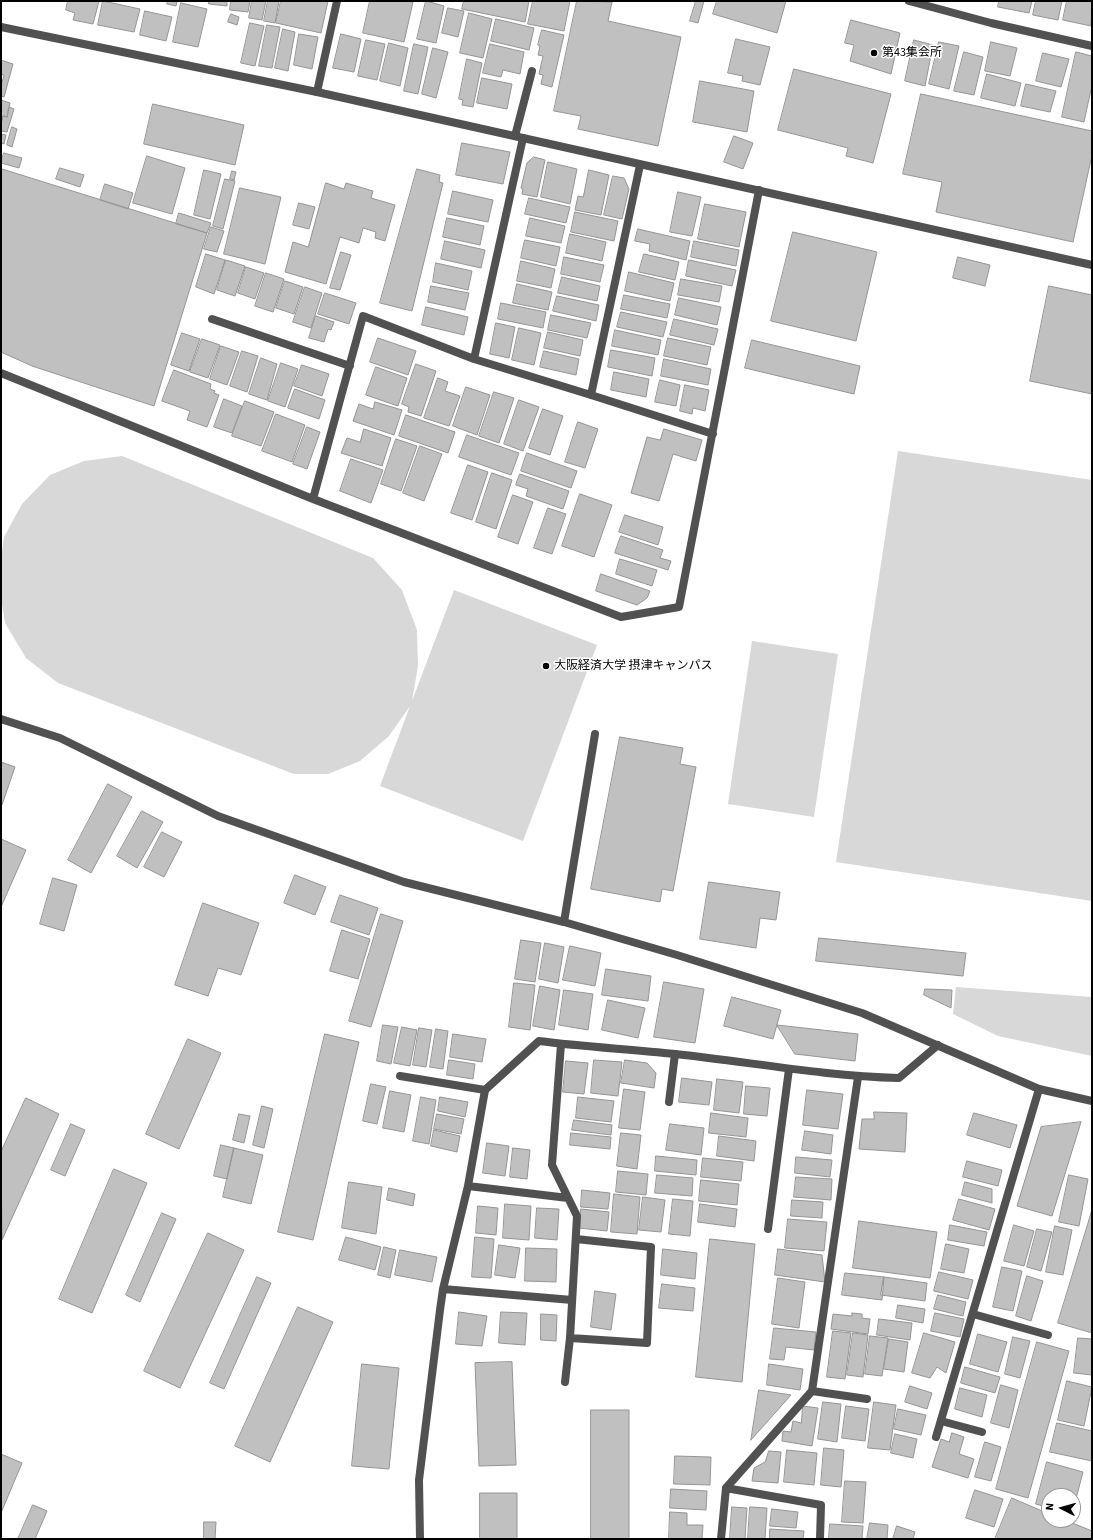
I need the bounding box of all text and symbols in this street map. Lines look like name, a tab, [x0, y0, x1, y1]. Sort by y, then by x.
place label: 第43集会所	[882, 46, 942, 60]
marker: 第43集会所	[869, 48, 879, 58]
place label: 大阪経済大学 摂津キャンパス	[554, 659, 712, 673]
marker: 大阪経済大学 摂津キャンパス	[541, 661, 551, 671]
north arrow	[1041, 1488, 1081, 1528]
text: N	[1042, 1502, 1057, 1511]

